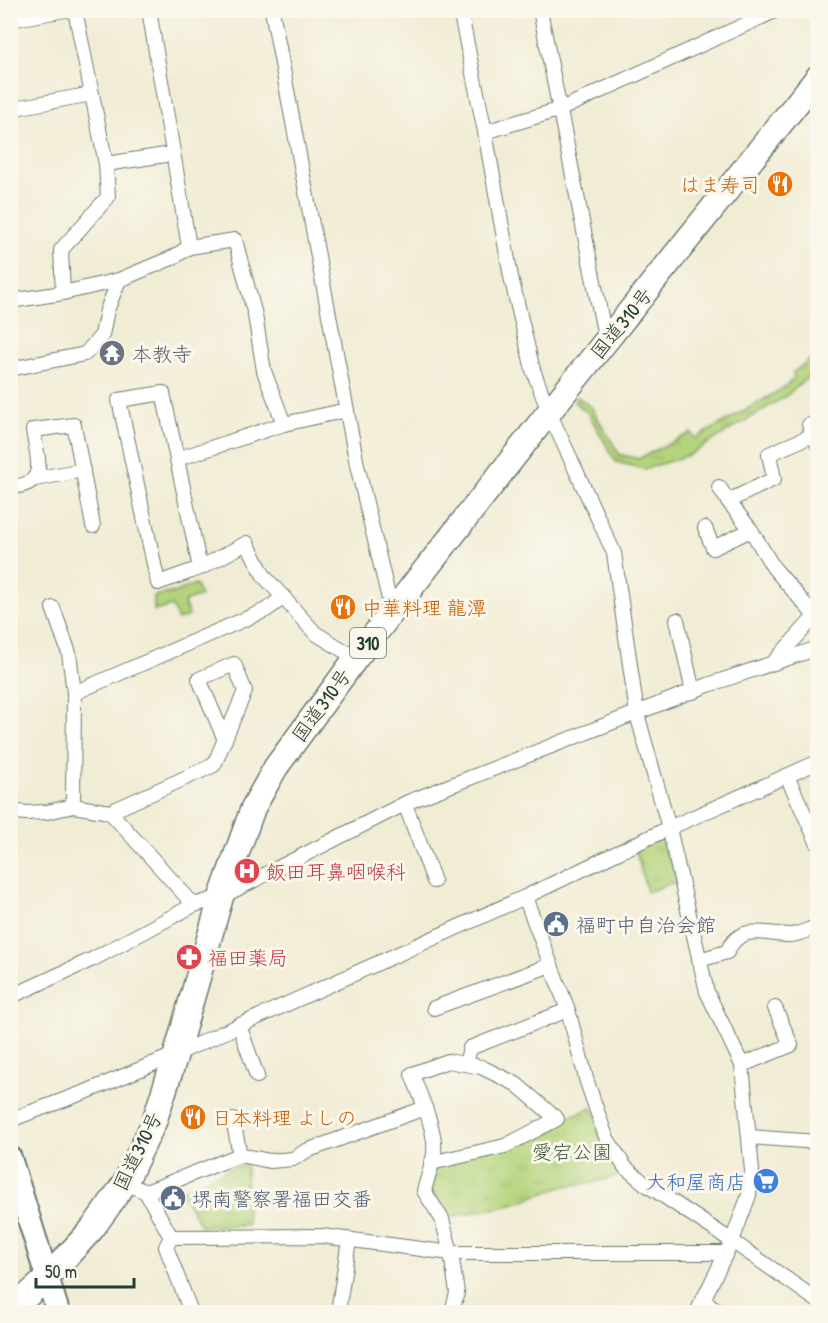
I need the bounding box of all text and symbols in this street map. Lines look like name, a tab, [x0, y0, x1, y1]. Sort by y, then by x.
restaurant icon: はま寿司	[765, 169, 795, 199]
place label: はま寿司	[680, 171, 760, 198]
street label: 国道310号	[584, 281, 658, 365]
temple icon: 本教寺	[97, 338, 127, 368]
place label: 本教寺	[132, 340, 192, 367]
restaurant icon: 中華料理 龍潭	[328, 592, 358, 622]
place label: 中華料理 龍潭	[362, 594, 487, 621]
road number: 310	[350, 628, 386, 658]
street label: 国道310号	[285, 663, 357, 747]
hospital icon: 飯田耳鼻咽喉科	[232, 856, 262, 886]
place label: 飯田耳鼻咽喉科	[266, 858, 406, 885]
public building icon: 福町中自治会館	[541, 909, 571, 939]
place label: 福町中自治会館	[576, 911, 716, 938]
pharmacy icon: 福田薬局	[174, 942, 204, 972]
place label: 福田薬局	[208, 944, 288, 971]
restaurant icon: 日本料理 よしの	[178, 1102, 208, 1132]
place label: 日本料理 よしの	[212, 1104, 357, 1131]
street label: 国道310号	[106, 1107, 168, 1195]
park label: 愛宕公園	[532, 1138, 612, 1165]
supermarket icon: 大和屋商店	[751, 1166, 781, 1196]
place label: 大和屋商店	[646, 1168, 746, 1195]
public building icon: 堺南警察署福田交番	[158, 1183, 188, 1213]
place label: 堺南警察署福田交番	[192, 1185, 372, 1212]
scale bar	[36, 1251, 134, 1289]
text: 50 m	[45, 1259, 77, 1284]

